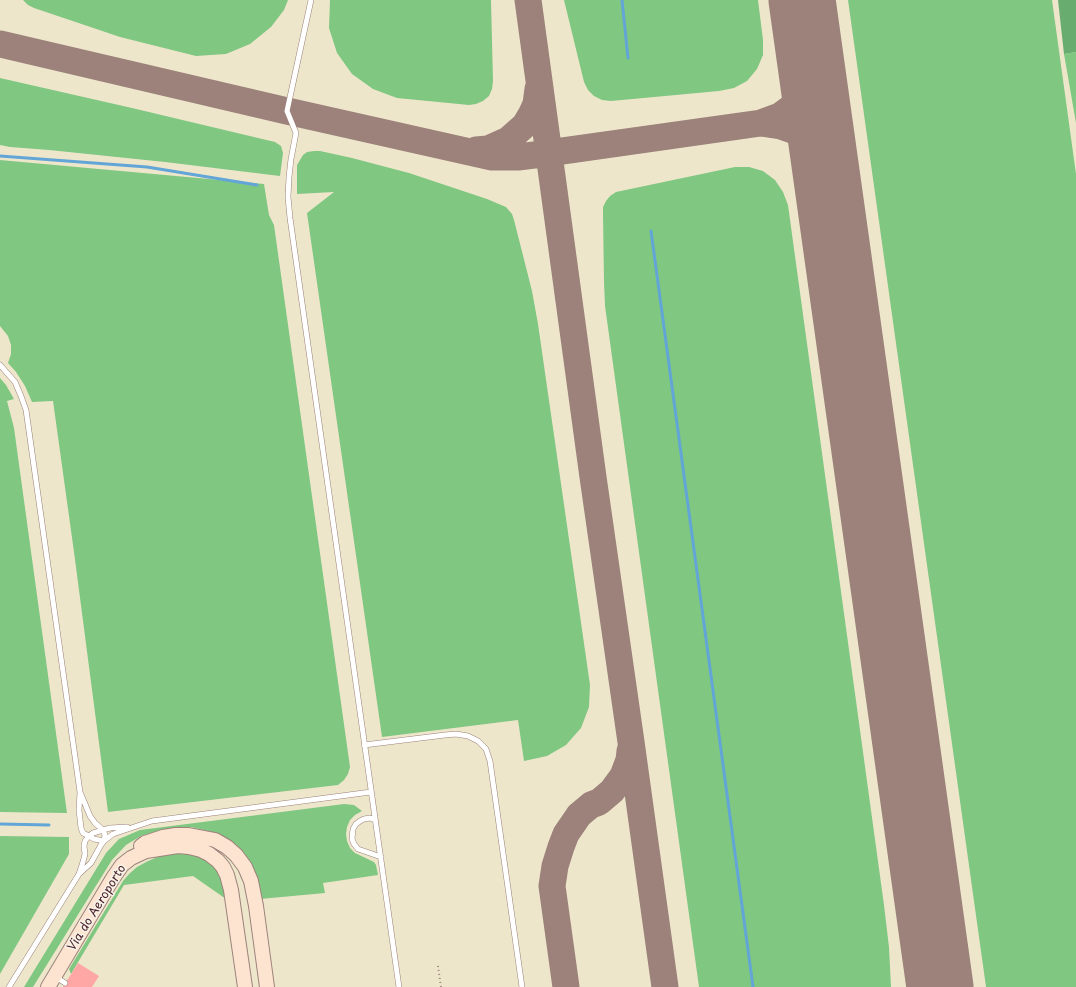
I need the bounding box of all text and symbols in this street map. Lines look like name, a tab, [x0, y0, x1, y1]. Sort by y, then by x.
street label: Via do Aeroporto	[65, 862, 129, 954]

